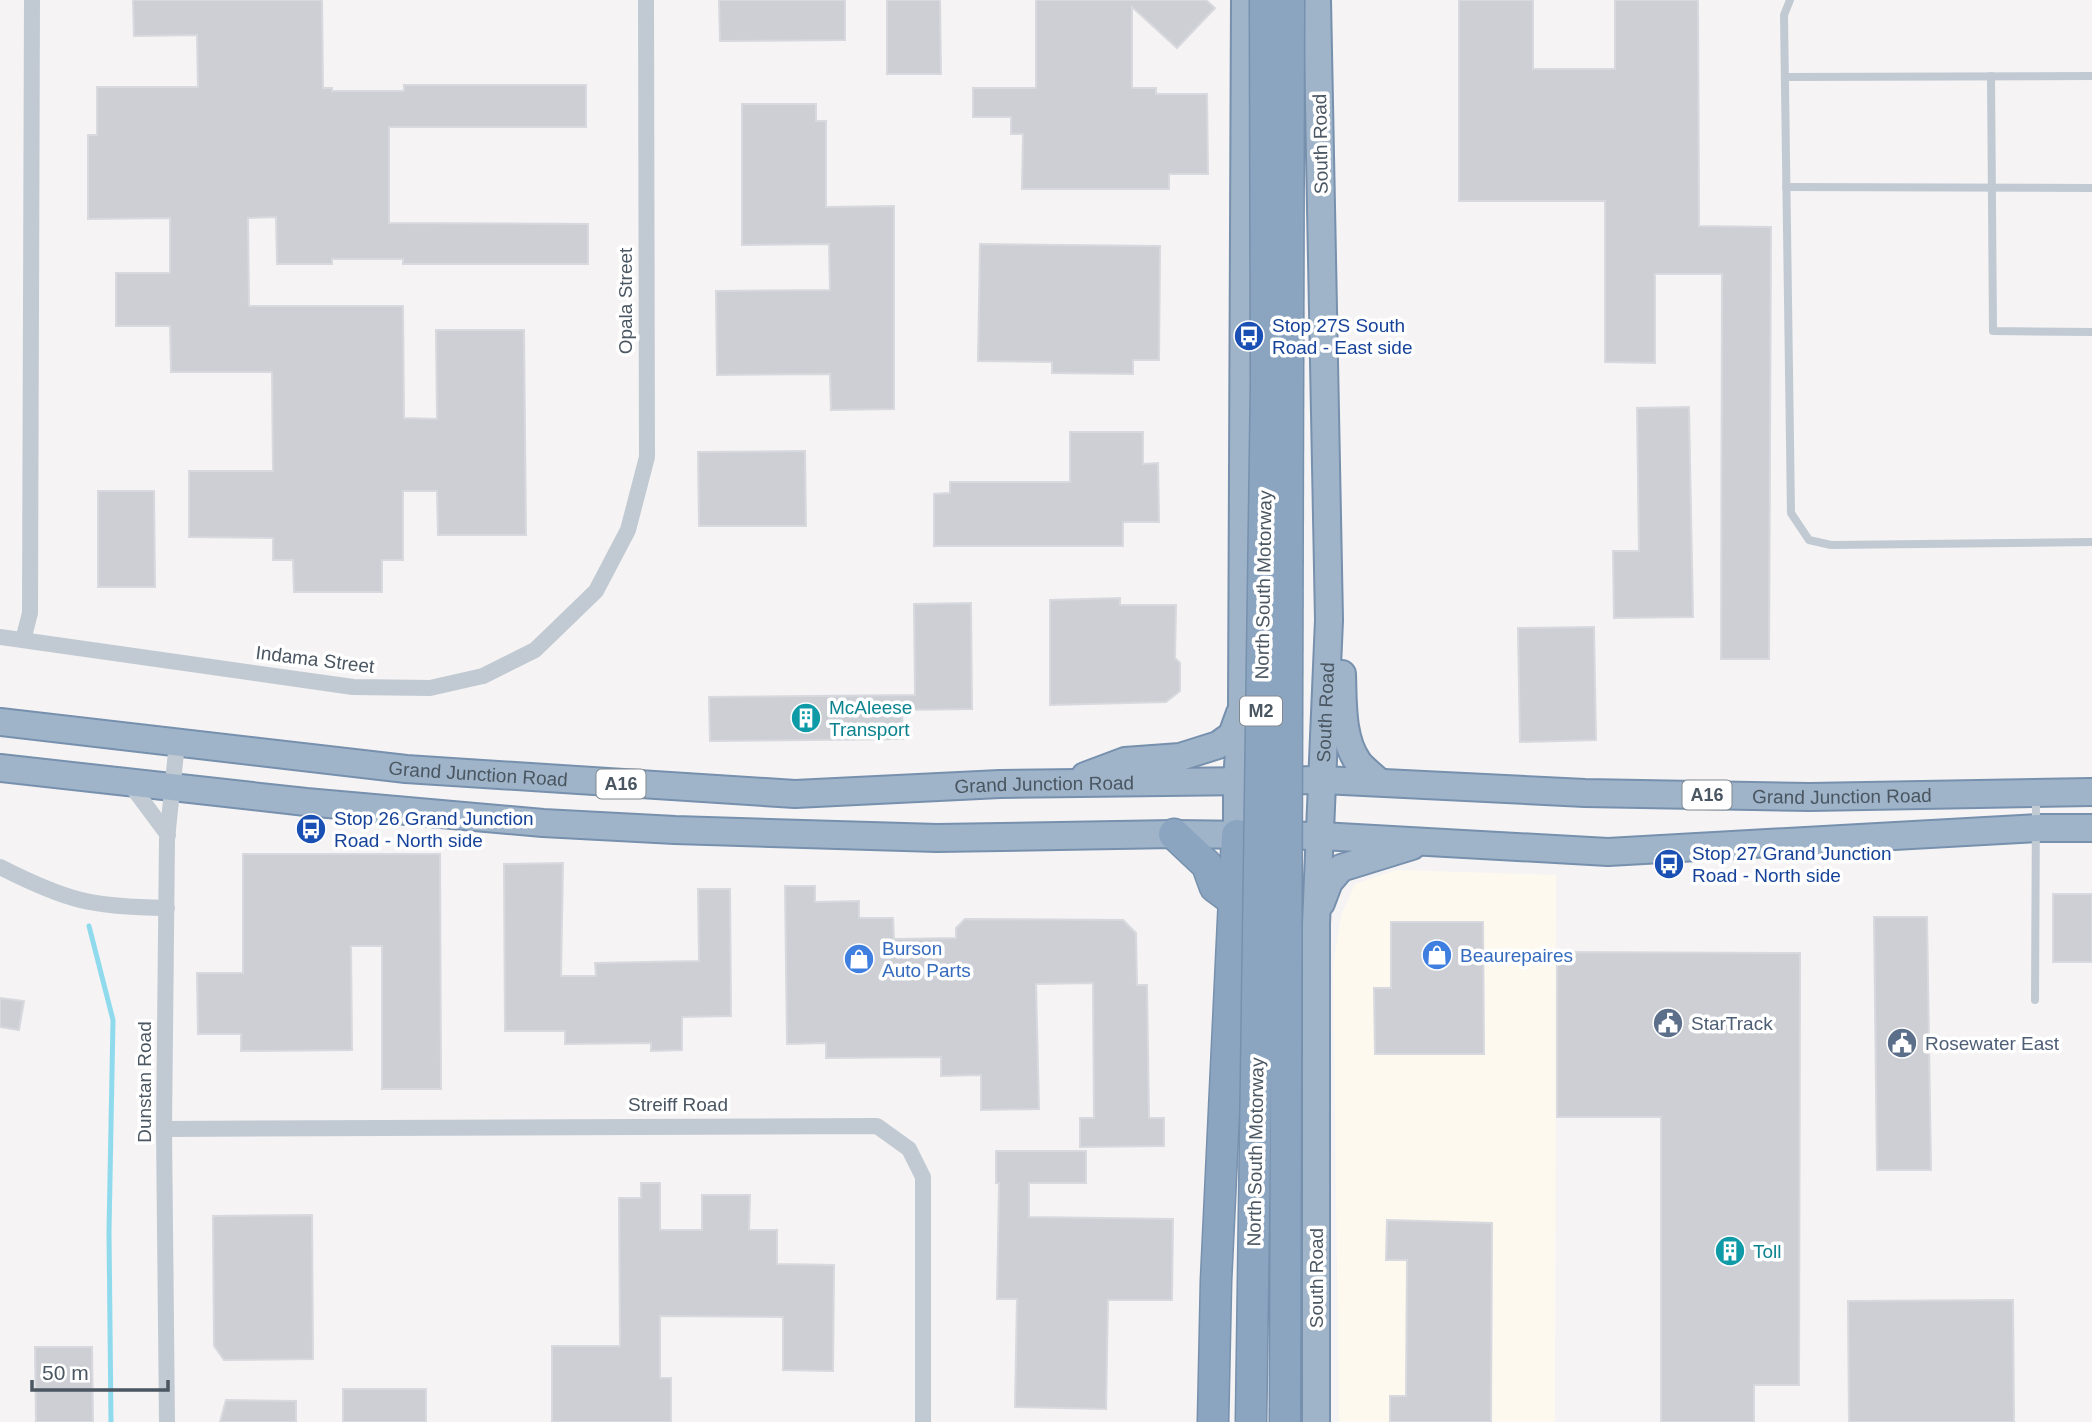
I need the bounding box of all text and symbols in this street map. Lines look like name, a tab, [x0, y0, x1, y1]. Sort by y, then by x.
street label: South Road	[1309, 94, 1332, 194]
street label: Opala Street	[615, 247, 636, 354]
place label: Stop 27S South Road - East side	[1272, 315, 1412, 358]
bus stop icon: Stop 27S South Road - East side	[1232, 319, 1266, 353]
street label: North South Motorway	[1251, 490, 1276, 680]
street label: Indama Street	[254, 642, 376, 677]
street label: South Road	[1313, 662, 1338, 763]
road number: M2	[1240, 696, 1282, 726]
place label: McAleese Transport	[829, 697, 912, 740]
building icon: McAleese Transport	[789, 701, 823, 735]
street label: Grand Junction Road	[387, 757, 568, 790]
road number: A16	[596, 770, 646, 798]
street label: Grand Junction Road	[954, 772, 1134, 797]
road number: A16	[1682, 780, 1732, 810]
street label: Grand Junction Road	[1752, 785, 1932, 808]
place label: Stop 26 Grand Junction Road - North side	[334, 808, 534, 851]
bus stop icon: Stop 26 Grand Junction Road - North side	[294, 812, 328, 846]
place label: Stop 27 Grand Junction Road - North side	[1692, 843, 1892, 886]
bus stop icon: Stop 27 Grand Junction Road - North side	[1652, 847, 1686, 881]
place label: Burson Auto Parts	[882, 938, 971, 981]
shop icon: Beaurepaires	[1420, 938, 1454, 972]
shop icon: Burson Auto Parts	[842, 942, 876, 976]
place label: Beaurepaires	[1460, 945, 1573, 966]
public building icon: StarTrack	[1651, 1006, 1685, 1040]
place label: StarTrack	[1691, 1013, 1773, 1034]
street label: Dunstan Road	[134, 1021, 155, 1143]
public building icon: Rosewater East	[1885, 1026, 1919, 1060]
place label: Rosewater East	[1925, 1033, 2060, 1054]
street label: North South Motorway	[1243, 1057, 1268, 1247]
street label: Streiff Road	[628, 1094, 728, 1115]
street label: South Road	[1306, 1228, 1327, 1328]
building icon: Toll	[1713, 1234, 1747, 1268]
place label: Toll	[1753, 1241, 1782, 1262]
scale bar	[32, 1348, 168, 1392]
text: 50 m	[42, 1361, 89, 1384]

